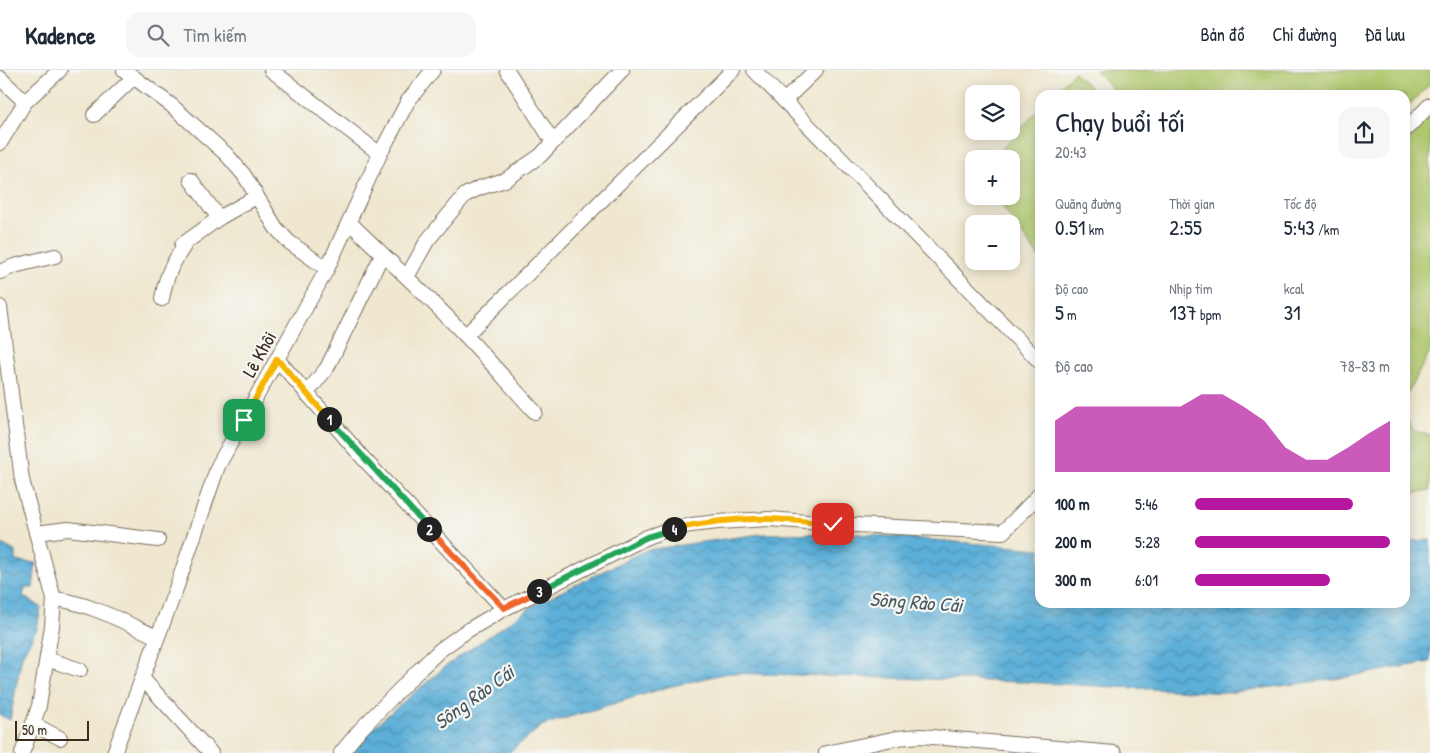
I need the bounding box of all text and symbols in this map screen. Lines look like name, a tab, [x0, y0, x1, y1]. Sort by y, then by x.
search box	[126, 12, 476, 57]
text: Kadence	[25, 19, 96, 51]
icon: search	[144, 21, 172, 49]
text: Tìm kiếm	[184, 22, 247, 48]
text: Bản đồ	[1201, 22, 1244, 47]
text: Chỉ đường	[1272, 22, 1337, 47]
text: Đã lưu	[1365, 22, 1405, 47]
map controls	[965, 85, 1020, 270]
button: layers	[965, 85, 1020, 140]
text: Chạy buổi tối	[1055, 103, 1185, 141]
button: share	[1338, 107, 1390, 159]
text: 20:43	[1055, 141, 1087, 163]
button: +	[965, 150, 1020, 205]
text: Quãng đường	[1055, 194, 1121, 213]
text: Thời gian	[1169, 194, 1215, 213]
text: Tốc độ	[1284, 194, 1316, 213]
text: 0.51	[1055, 213, 1085, 242]
text: 2:55	[1169, 213, 1202, 242]
text: 5:43	[1284, 213, 1315, 242]
button: −	[965, 215, 1020, 270]
text: km	[1085, 220, 1104, 239]
text: /km	[1315, 220, 1339, 239]
text: Độ cao	[1055, 279, 1088, 298]
text: Nhịp tim	[1169, 279, 1212, 298]
text: kcal	[1284, 279, 1304, 298]
text: 5	[1055, 298, 1064, 327]
text: 137	[1169, 298, 1197, 327]
text: 31	[1284, 298, 1301, 327]
text: m	[1064, 305, 1077, 324]
text: bpm	[1197, 305, 1221, 324]
street label: Lê Khôi	[236, 326, 282, 382]
text: Độ cao	[1055, 355, 1093, 377]
text: 78–83 m	[1340, 355, 1390, 377]
pin	[223, 399, 265, 441]
icon: arrive	[230, 406, 258, 434]
pin: 1	[316, 406, 342, 432]
text: 1	[327, 410, 332, 429]
text: 100 m	[1055, 493, 1090, 515]
text: 5:46	[1135, 493, 1158, 515]
pin	[812, 503, 854, 545]
icon: check	[819, 510, 847, 538]
pin: 2	[416, 516, 442, 542]
pin: 4	[662, 516, 686, 542]
text: 2	[426, 520, 433, 539]
text: 4	[672, 520, 677, 539]
text: 200 m	[1055, 531, 1091, 553]
text: 5:28	[1135, 531, 1160, 553]
text: 300 m	[1055, 569, 1091, 591]
text: 6:01	[1135, 569, 1158, 591]
pin: 3	[526, 578, 552, 604]
text: 3	[536, 582, 543, 601]
water label: Sông Rào Cái	[869, 585, 966, 619]
water label: Sông Rào Cái	[428, 657, 522, 736]
scale bar	[15, 718, 89, 741]
text: 50 m	[22, 720, 47, 739]

